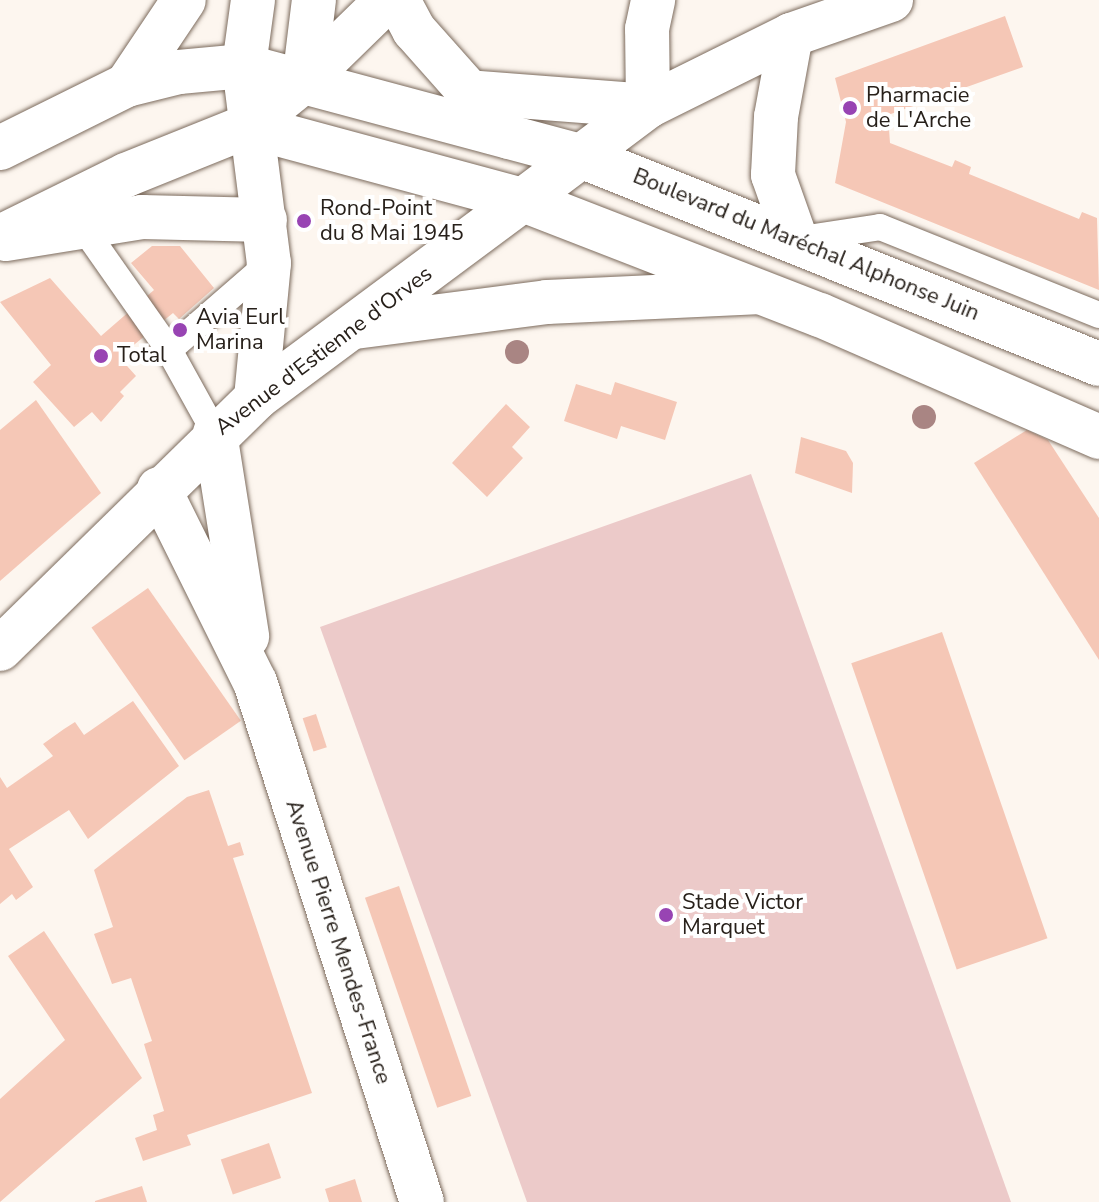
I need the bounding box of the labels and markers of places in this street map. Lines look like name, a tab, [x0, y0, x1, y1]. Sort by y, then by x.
place label: Pharmacie de L'Arche	[866, 82, 971, 134]
marker: Pharmacie de L'Arche	[841, 99, 859, 117]
place label: Rond-Point du 8 Mai 1945	[320, 195, 464, 246]
marker: Rond-Point du 8 Mai 1945	[295, 212, 313, 230]
place label: Avia Eurl Marina	[196, 304, 285, 356]
marker: Avia Eurl Marina	[171, 321, 189, 339]
place label: Total	[117, 343, 167, 369]
marker: Total	[92, 347, 110, 365]
place label: Stade Victor Marquet	[682, 889, 803, 940]
marker: Stade Victor Marquet	[657, 906, 675, 924]

